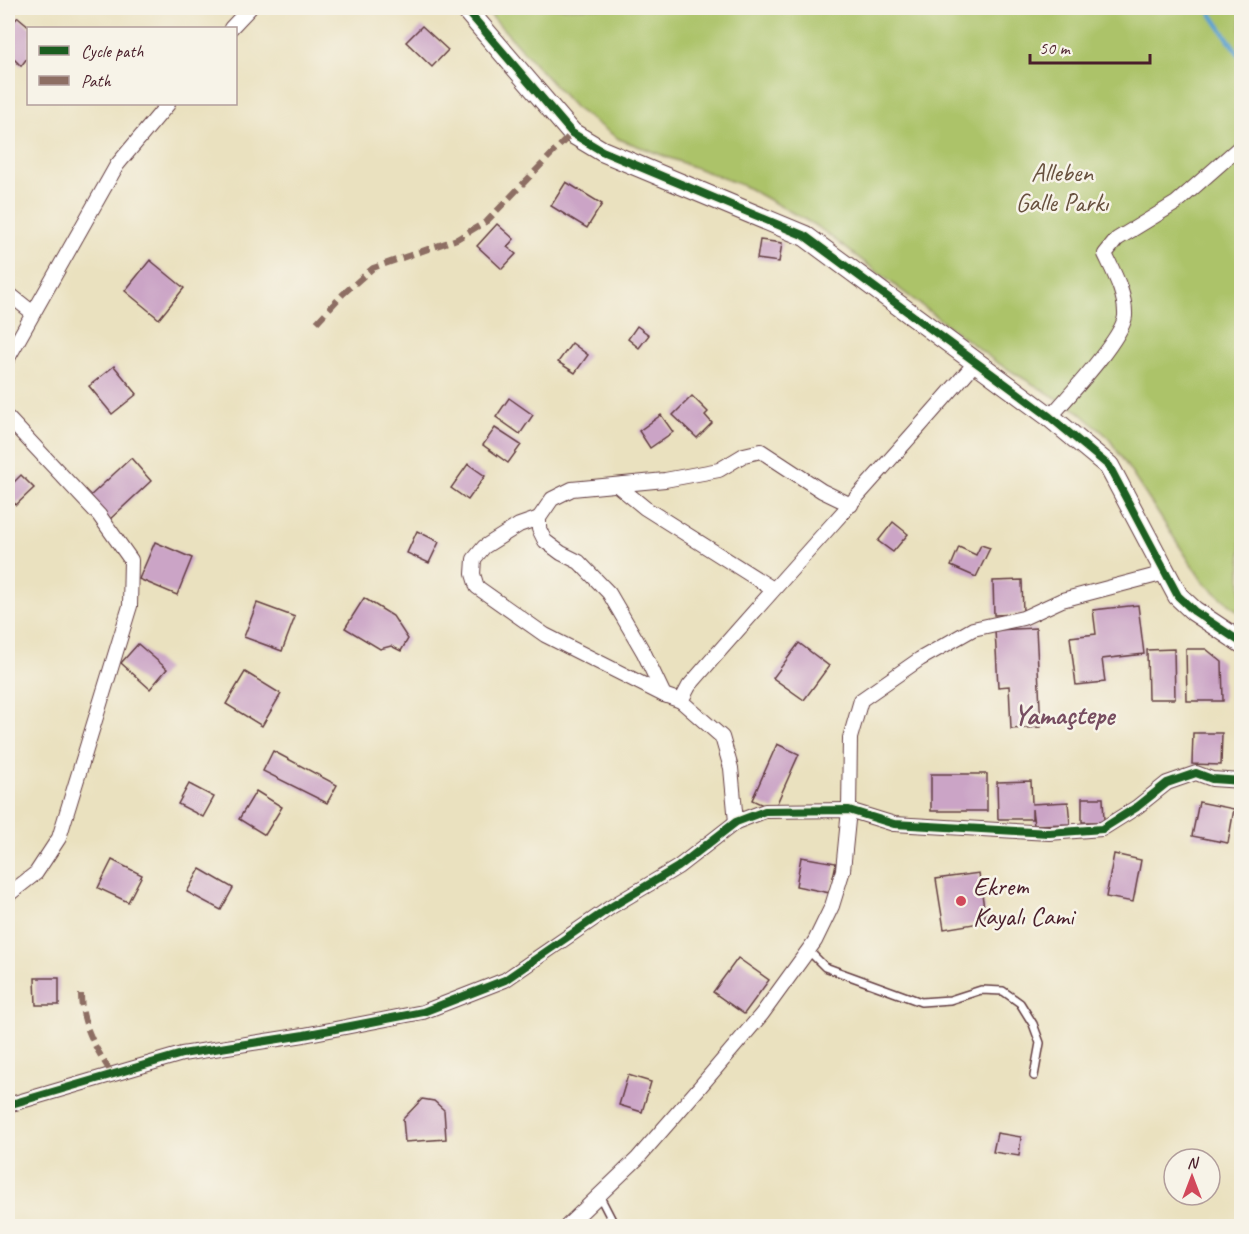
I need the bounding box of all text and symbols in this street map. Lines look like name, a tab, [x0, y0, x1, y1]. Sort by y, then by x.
legend	[27, 27, 237, 105]
scale bar	[1030, 27, 1150, 65]
text: 50 m	[1039, 37, 1072, 59]
text: Cycle path	[81, 40, 144, 62]
text: Path	[81, 70, 111, 92]
park label: Alleben Galle Parkı	[1016, 156, 1110, 219]
district label: Yamaçtepe	[1014, 697, 1117, 732]
place label: Ekrem Kayalı Cami	[973, 870, 1077, 933]
marker: Ekrem Kayalı Cami	[954, 894, 968, 908]
north arrow	[1162, 1147, 1222, 1207]
text: N	[1187, 1153, 1200, 1173]

